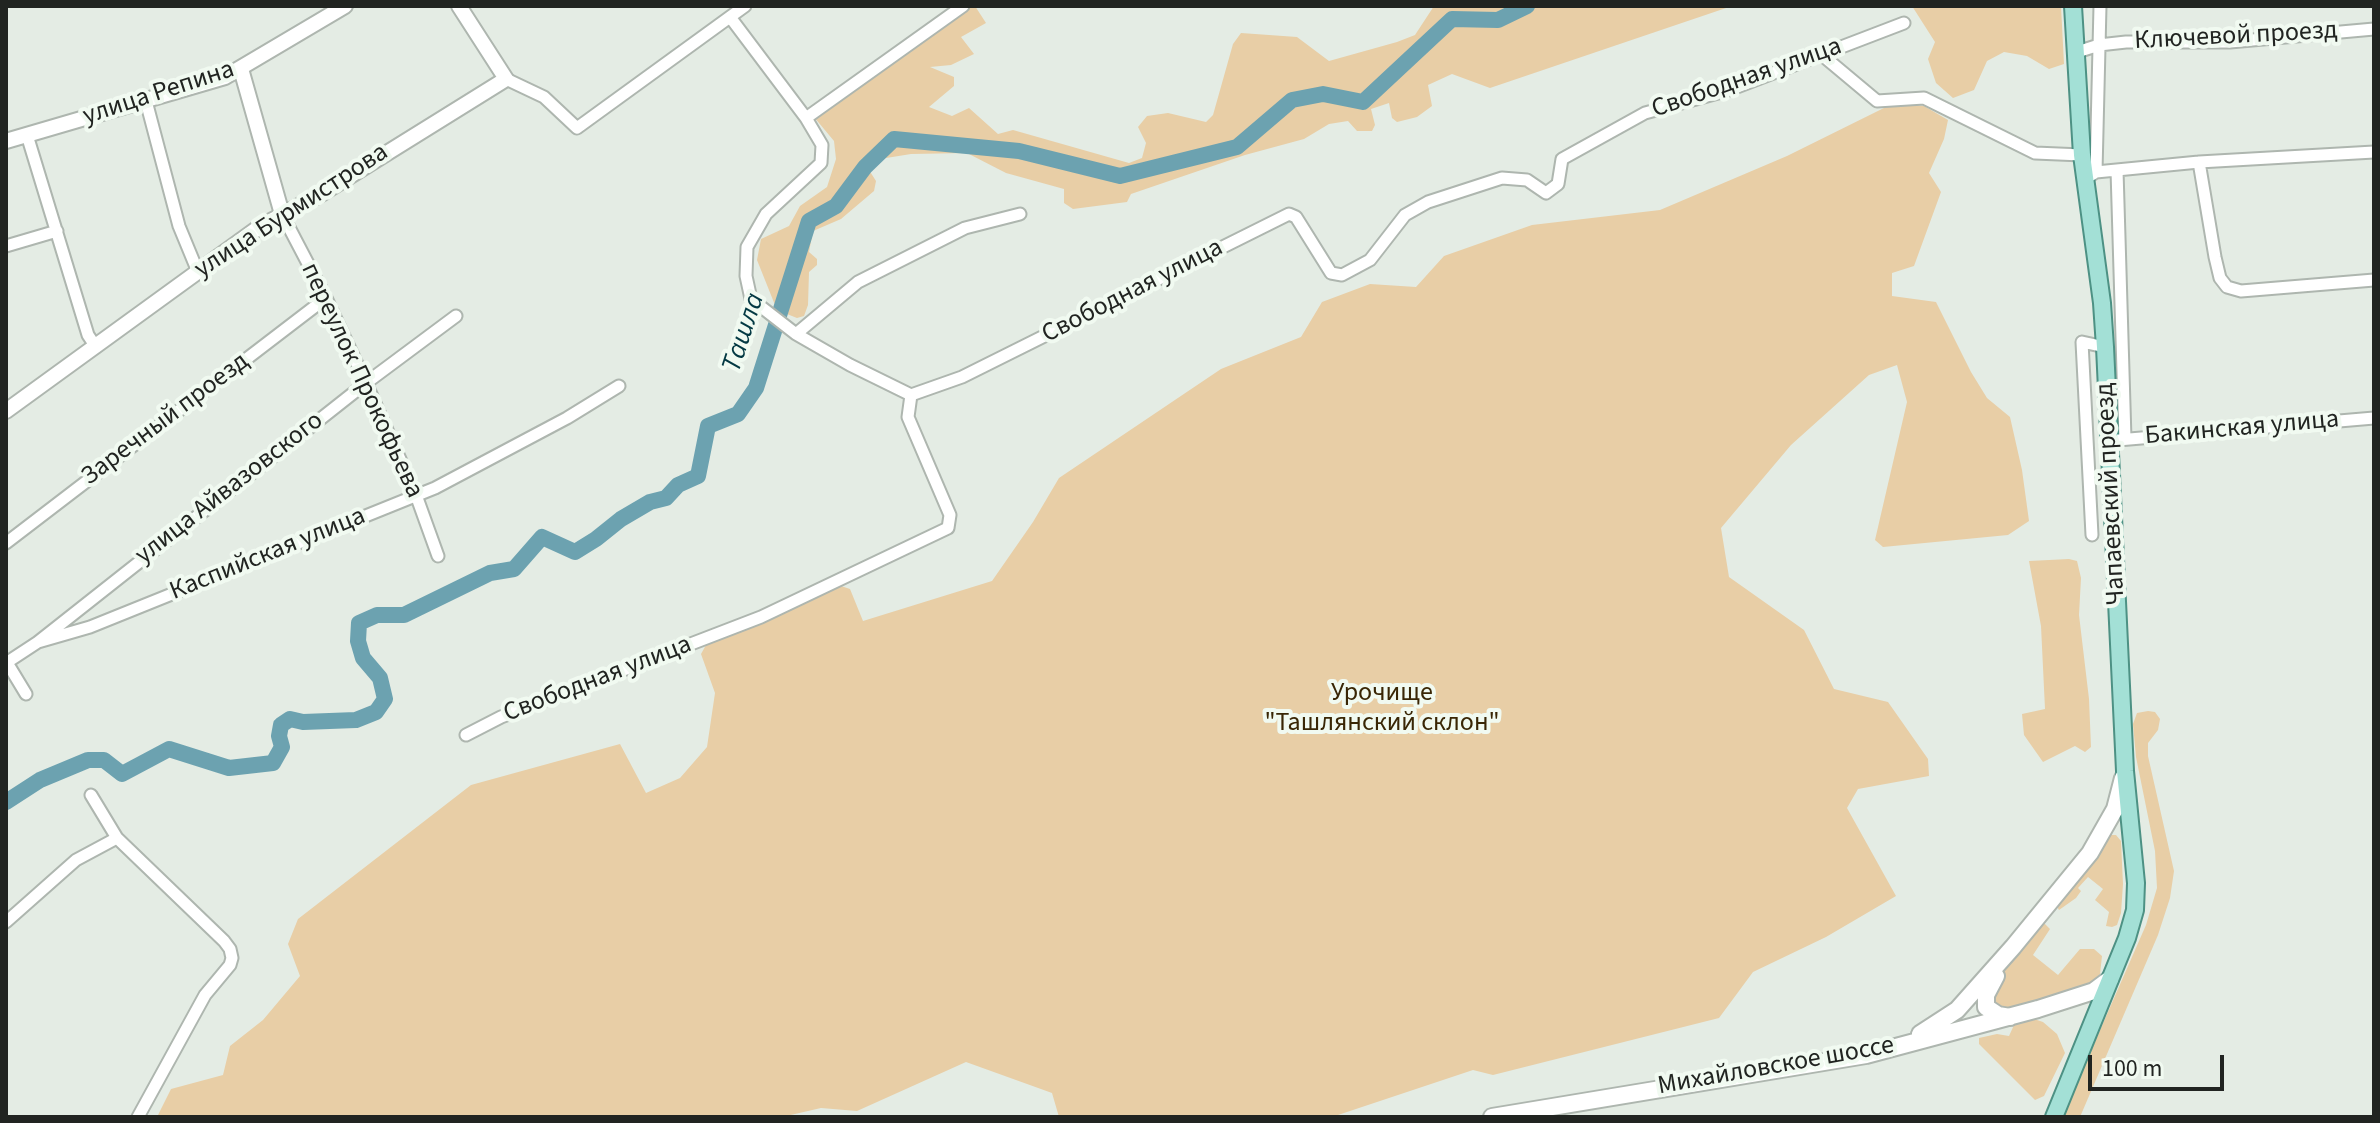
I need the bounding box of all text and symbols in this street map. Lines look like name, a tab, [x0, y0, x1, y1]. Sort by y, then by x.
street label: Ключевой проезд	[2134, 16, 2338, 58]
street label: Свободная улица	[1648, 32, 1846, 126]
street label: улица Репина	[79, 55, 239, 133]
street label: улица Бурмистрова	[189, 138, 395, 286]
street label: Свободная улица	[1037, 233, 1229, 351]
street label: переулок Прокофьева	[293, 259, 429, 503]
water label: Ташла	[716, 289, 774, 377]
street label: Заречный проезд	[76, 347, 256, 493]
street label: Чапаевский проезд	[2091, 382, 2133, 606]
street label: Бакинская улица	[2144, 405, 2340, 453]
street label: улица Айвазовского	[130, 406, 330, 572]
street label: Каспийская улица	[166, 502, 370, 608]
street label: Свободная улица	[500, 630, 696, 730]
park label: Урочище "Ташлянский склон"	[1264, 678, 1500, 740]
street label: Михайловское шоссе	[1655, 1031, 1897, 1103]
scale bar	[2092, 1039, 2228, 1089]
text: 100 m	[2102, 1051, 2162, 1086]

